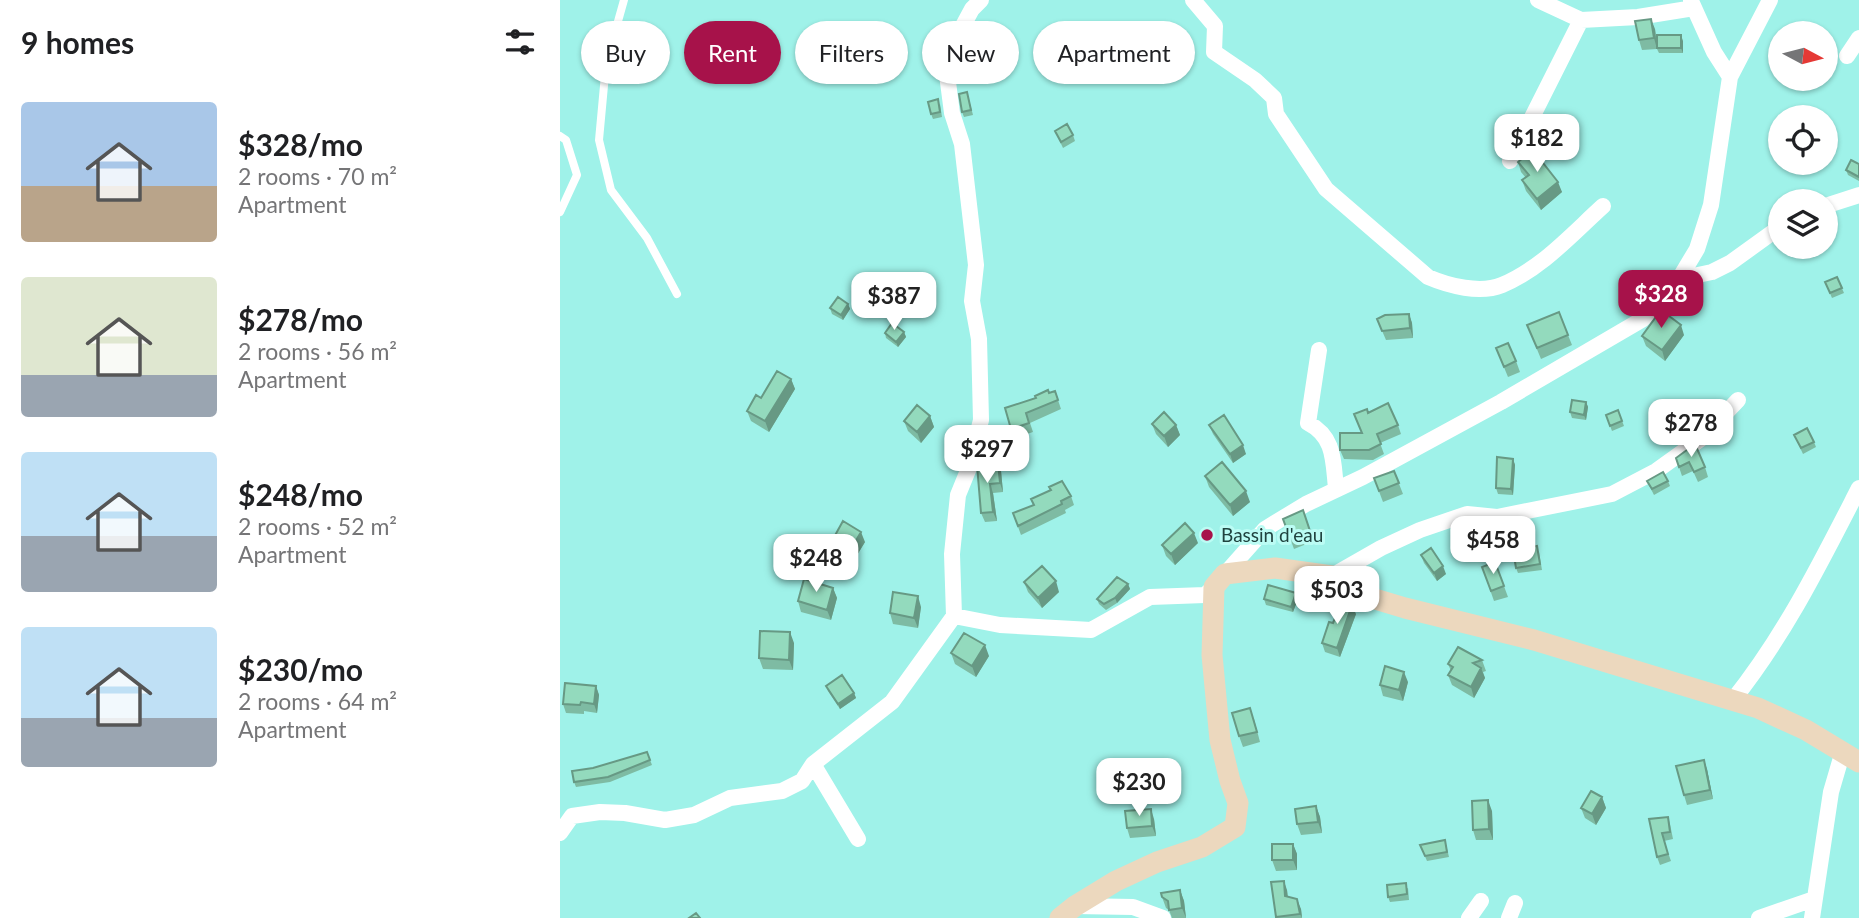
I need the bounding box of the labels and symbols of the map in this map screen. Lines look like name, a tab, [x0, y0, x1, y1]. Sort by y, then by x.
north arrow	[1768, 21, 1838, 91]
pin: $182	[1496, 114, 1578, 174]
pin: $328	[1620, 270, 1702, 330]
pin: $387	[853, 272, 935, 332]
pin: $278	[1650, 400, 1732, 459]
pin: $297	[946, 426, 1028, 485]
pin: $458	[1452, 516, 1534, 576]
place label: Bassin d'eau	[1221, 523, 1323, 546]
marker: Bassin d'eau	[1199, 527, 1215, 543]
pin: $248	[775, 534, 857, 594]
pin: $503	[1296, 566, 1378, 626]
pin: $230	[1098, 758, 1180, 818]

